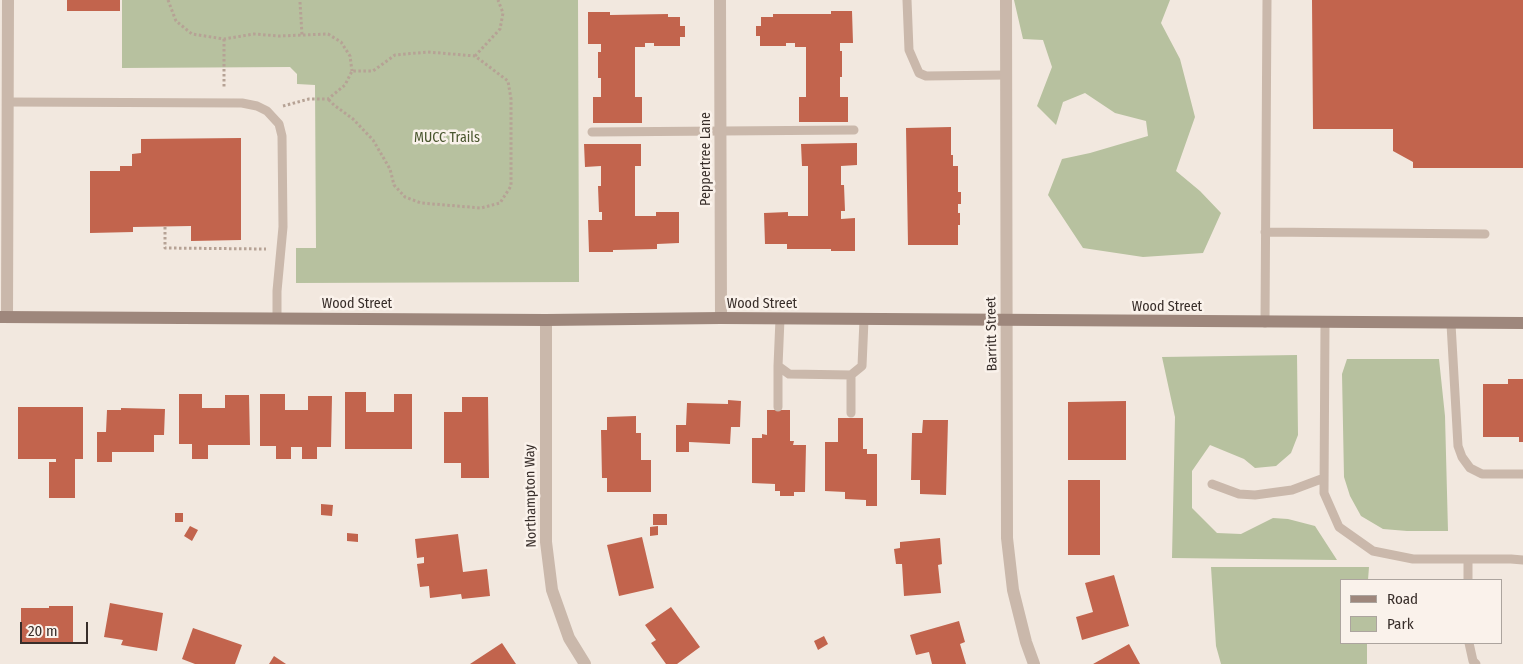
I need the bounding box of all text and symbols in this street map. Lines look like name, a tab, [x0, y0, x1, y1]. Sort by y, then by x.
street label: Peppertree Lane	[698, 112, 714, 206]
park label: MUCC Trails	[414, 130, 480, 146]
street label: Wood Street	[322, 296, 392, 312]
street label: Wood Street	[727, 296, 797, 312]
street label: Barritt Street	[983, 297, 1001, 371]
street label: Wood Street	[1132, 299, 1202, 315]
street label: Northampton Way	[522, 444, 540, 548]
legend	[1340, 579, 1503, 644]
text: Road	[1387, 590, 1418, 608]
scale bar	[22, 612, 90, 644]
text: Park	[1387, 615, 1414, 633]
text: 20 m	[28, 622, 58, 640]

